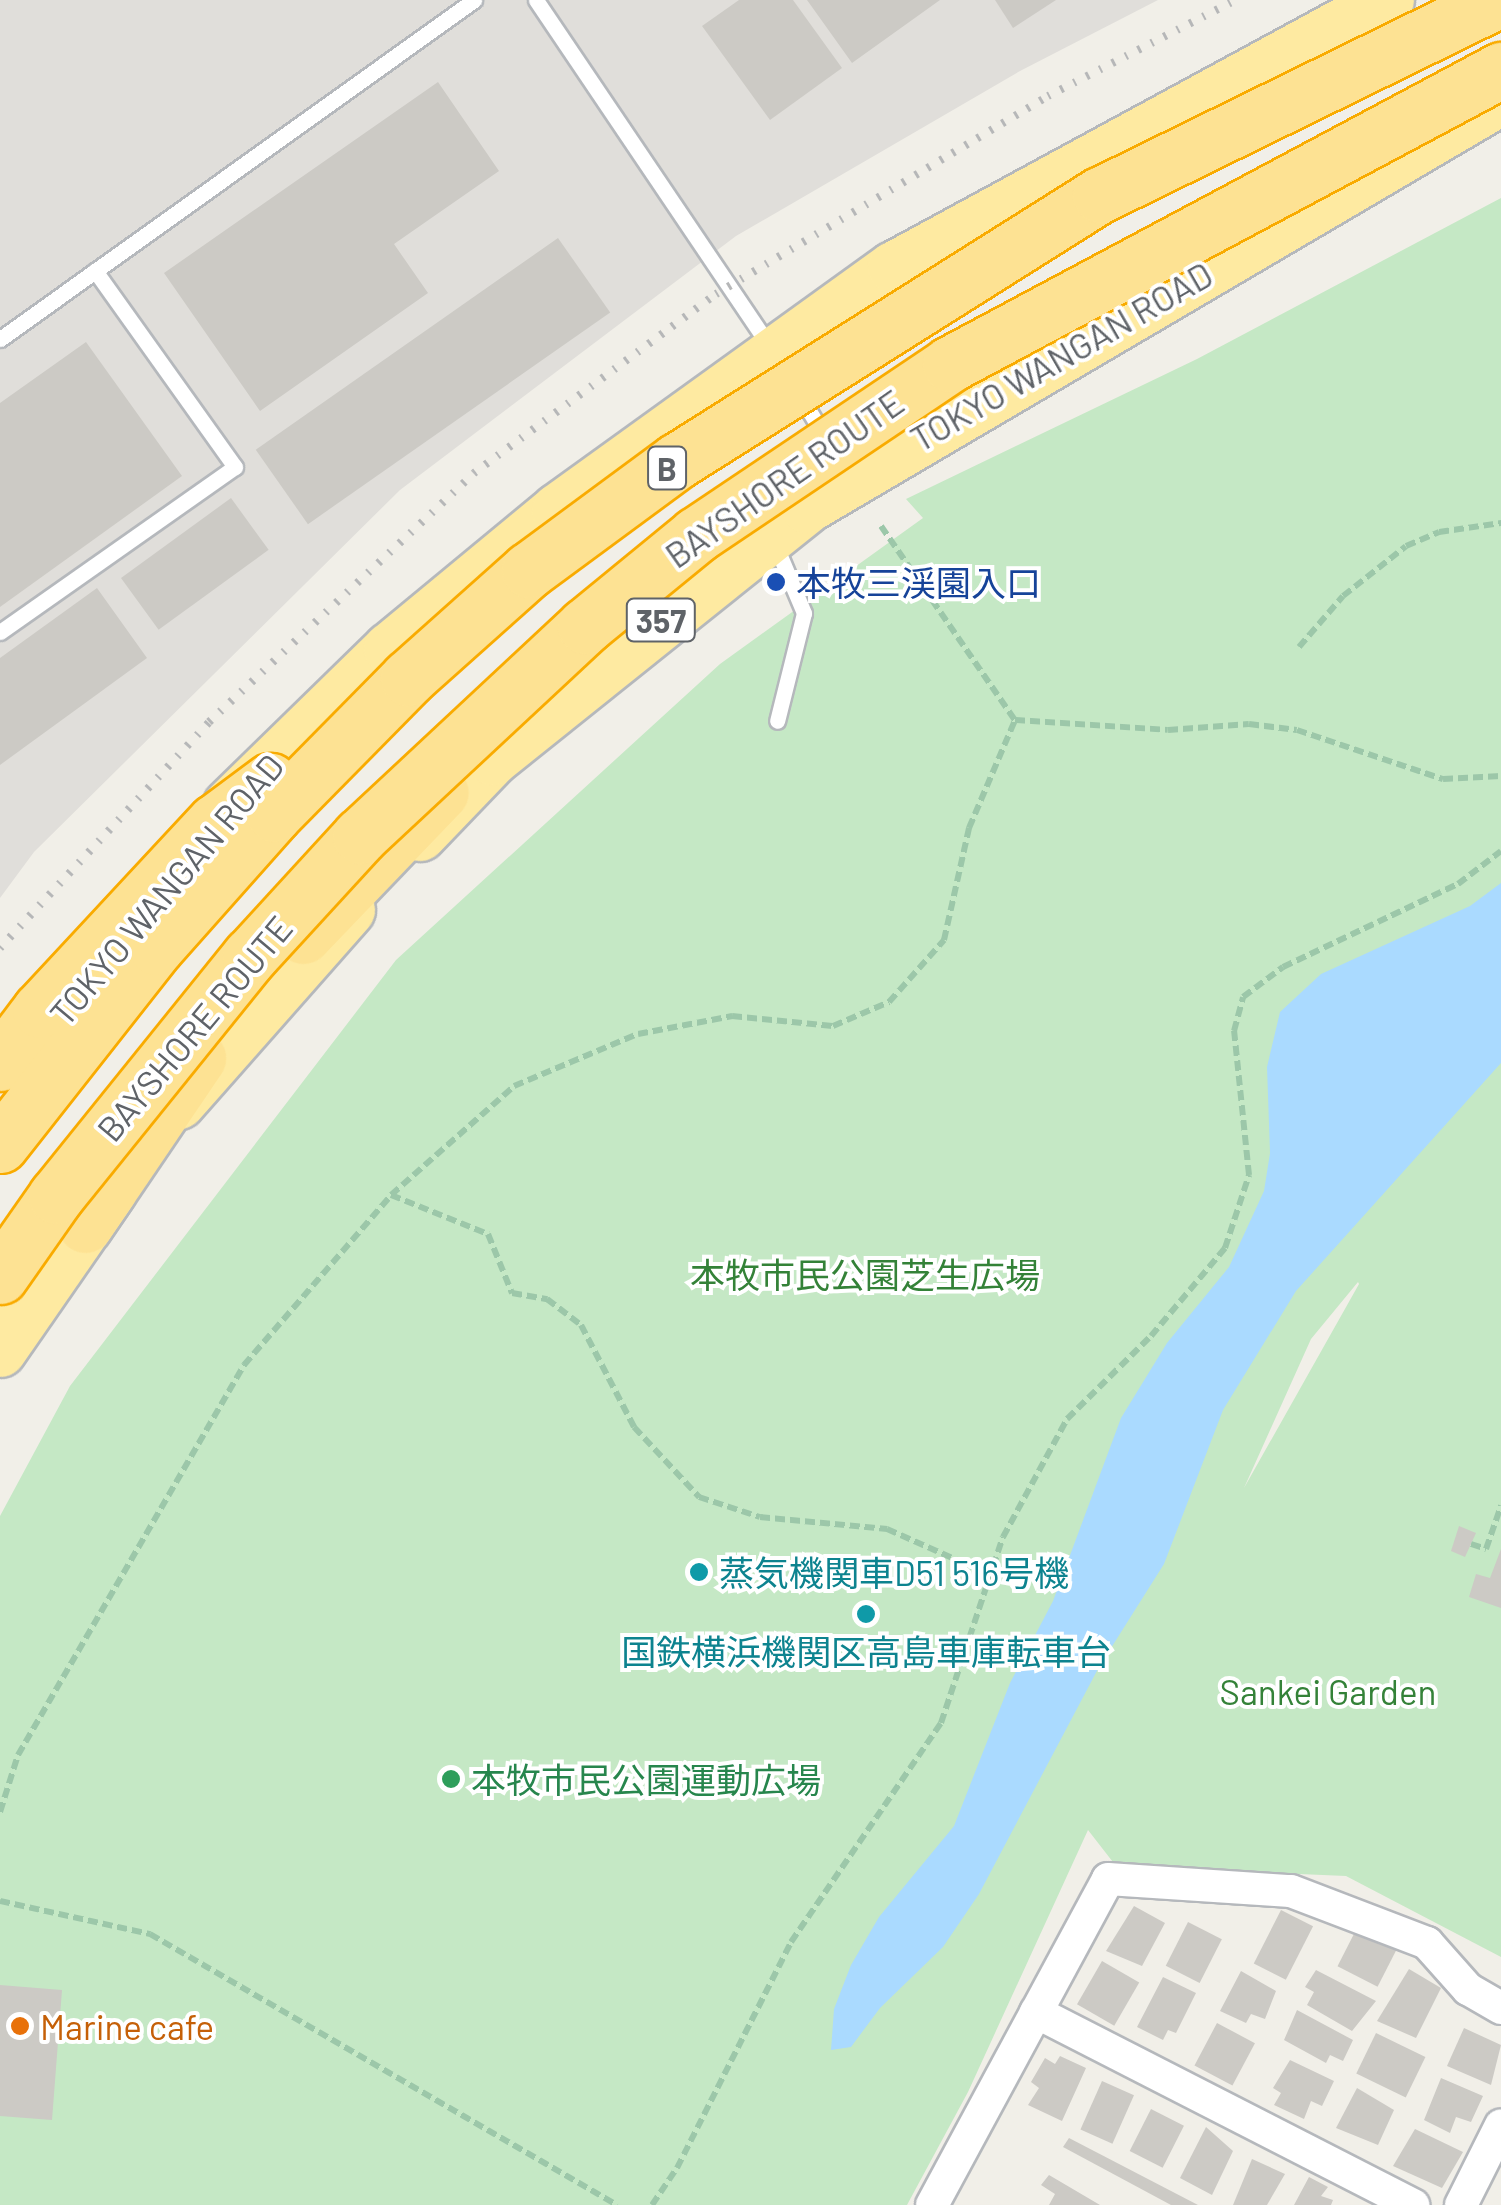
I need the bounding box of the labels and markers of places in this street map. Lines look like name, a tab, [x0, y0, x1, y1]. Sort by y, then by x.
place label: 本牧三渓園入口	[796, 561, 1041, 603]
marker: 本牧三渓園入口	[765, 571, 787, 593]
place label: 蒸気機関車D51 516号機	[719, 1551, 1069, 1593]
marker: 蒸気機関車D51 516号機	[688, 1561, 710, 1583]
marker: 国鉄横浜機関区高島車庫転車台	[855, 1603, 877, 1625]
place label: 国鉄横浜機関区高島車庫転車台	[621, 1630, 1111, 1672]
place label: 本牧市民公園運動広場	[471, 1758, 821, 1800]
marker: 本牧市民公園運動広場	[440, 1768, 462, 1790]
place label: Marine cafe	[40, 2005, 214, 2047]
marker: Marine cafe	[9, 2015, 31, 2037]

